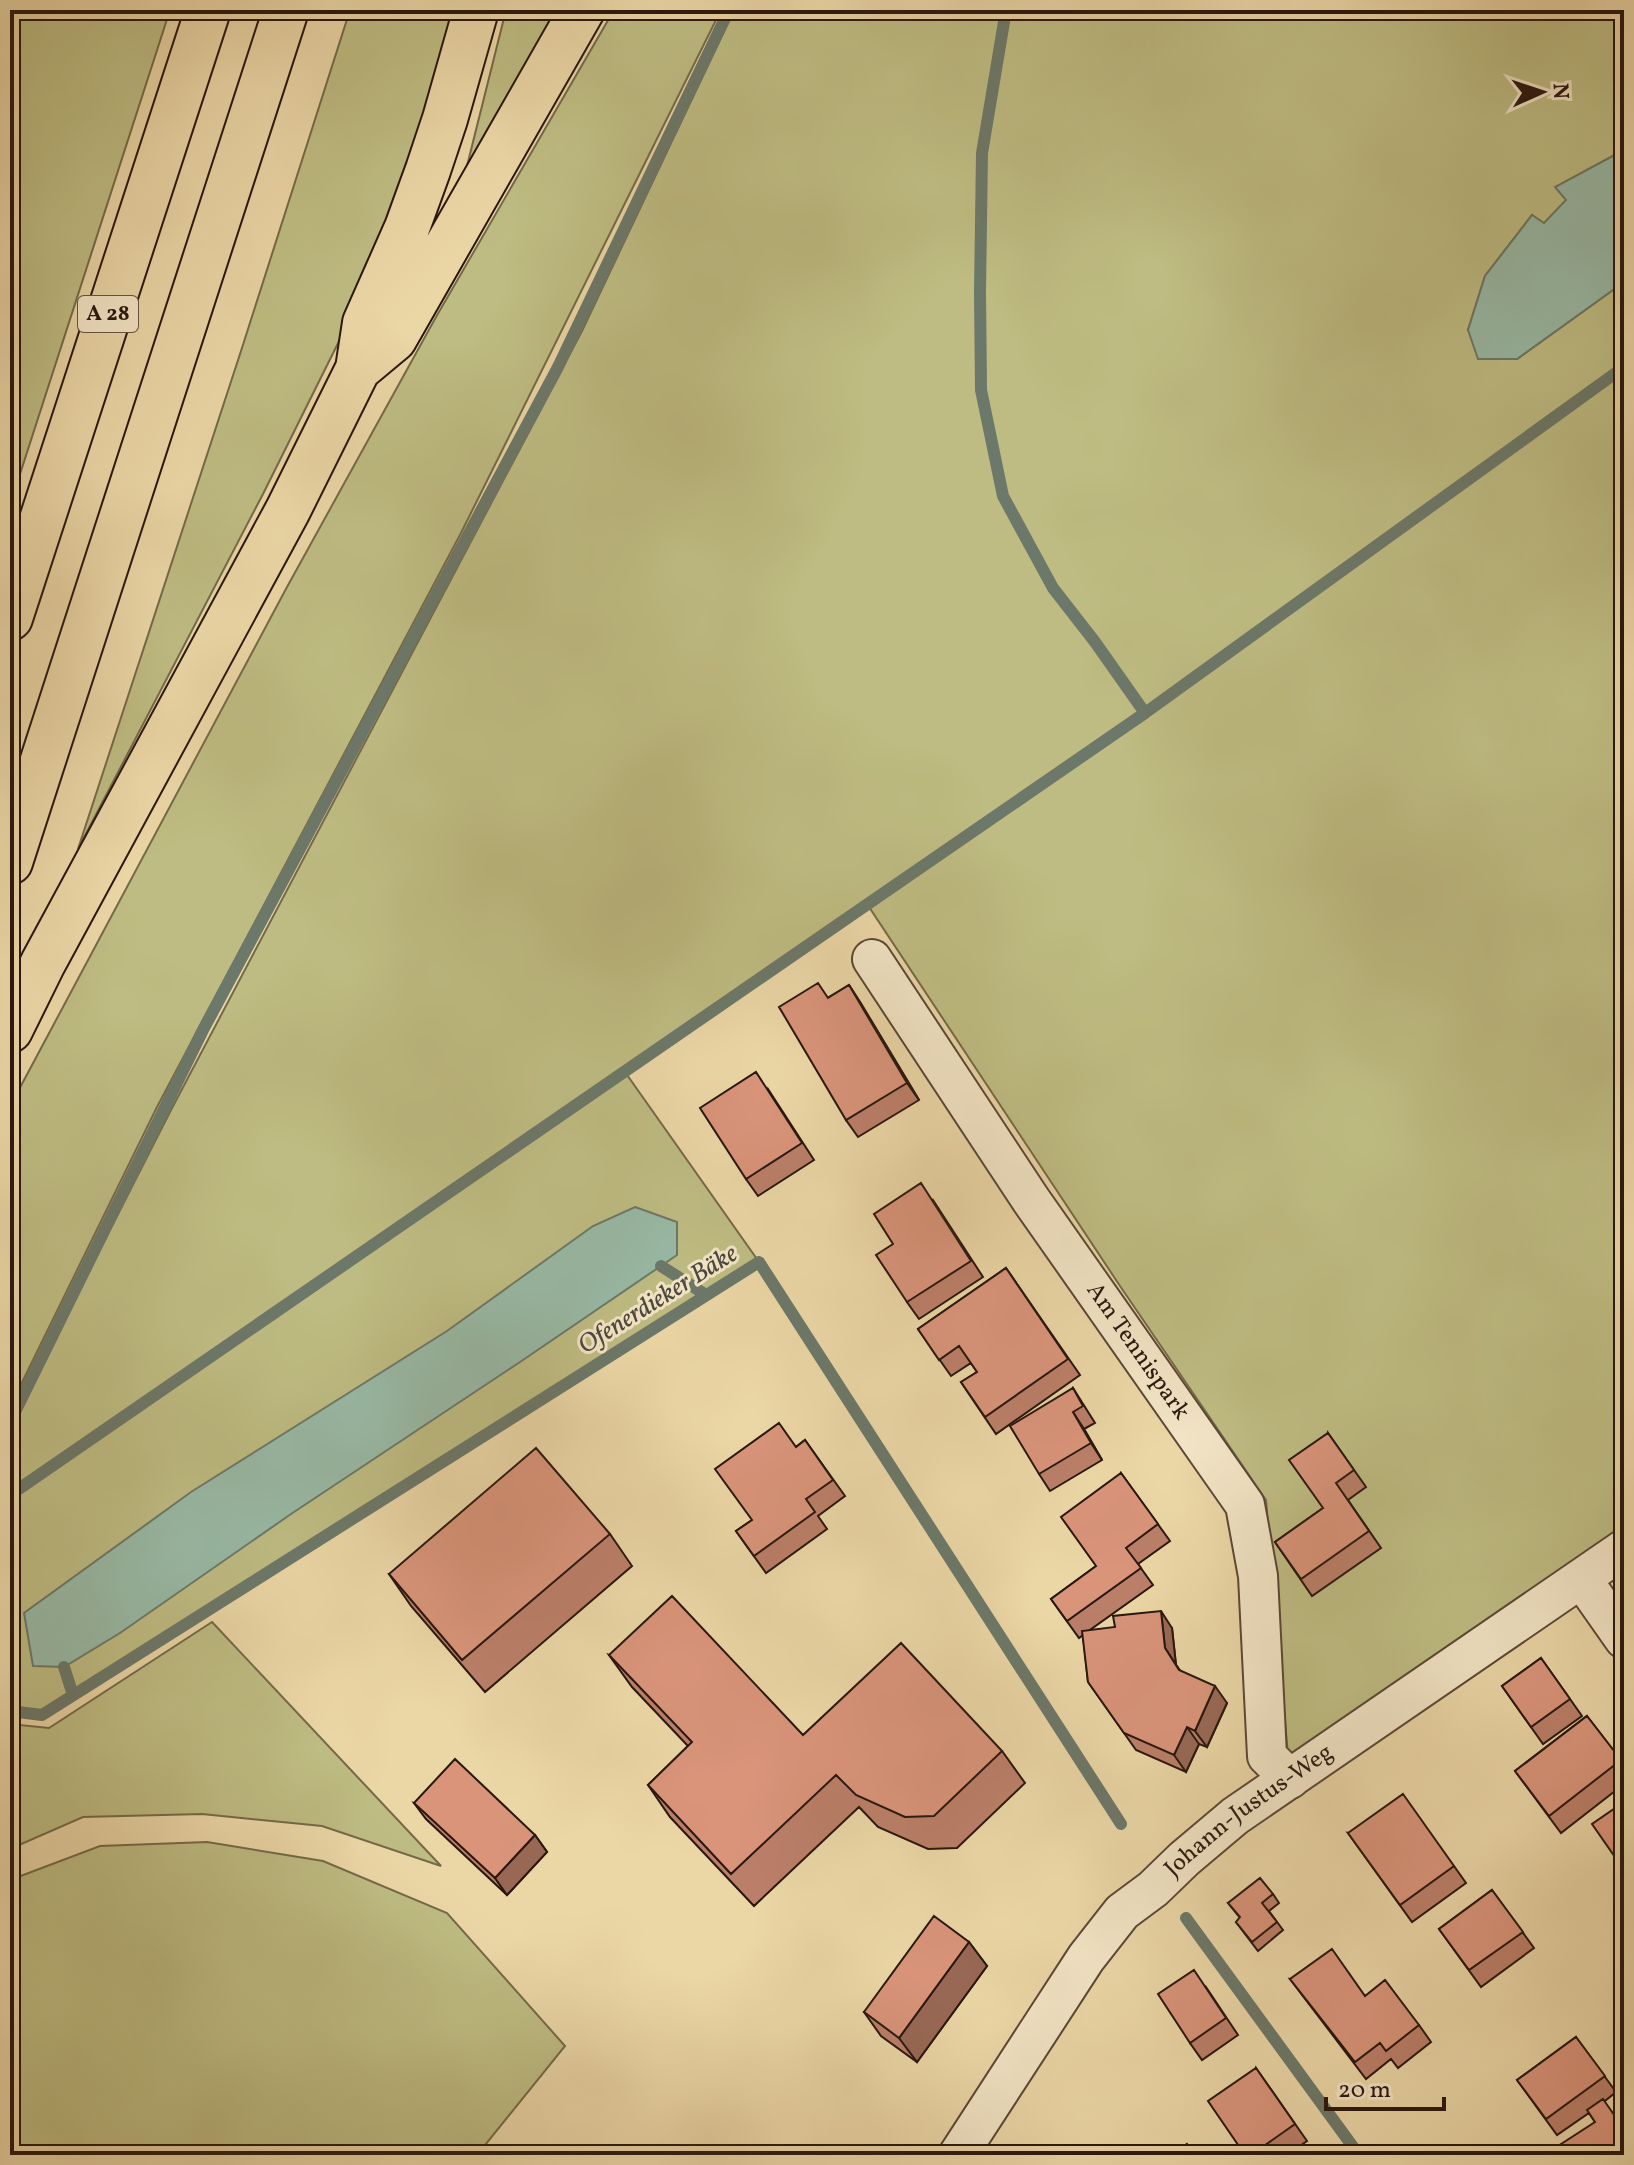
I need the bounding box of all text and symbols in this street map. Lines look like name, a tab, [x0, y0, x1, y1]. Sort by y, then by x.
north arrow	[1502, 52, 1582, 132]
text: N	[1544, 82, 1575, 100]
road number: A 28	[78, 296, 138, 332]
water label: Ofenerdieker Bäke	[571, 1236, 745, 1364]
street label: Am Tennispark	[1077, 1276, 1198, 1427]
street label: Johann-Justus-Weg	[1157, 1736, 1340, 1886]
scale bar	[1326, 2061, 1444, 2111]
text: 20 m	[1338, 2074, 1391, 2108]

